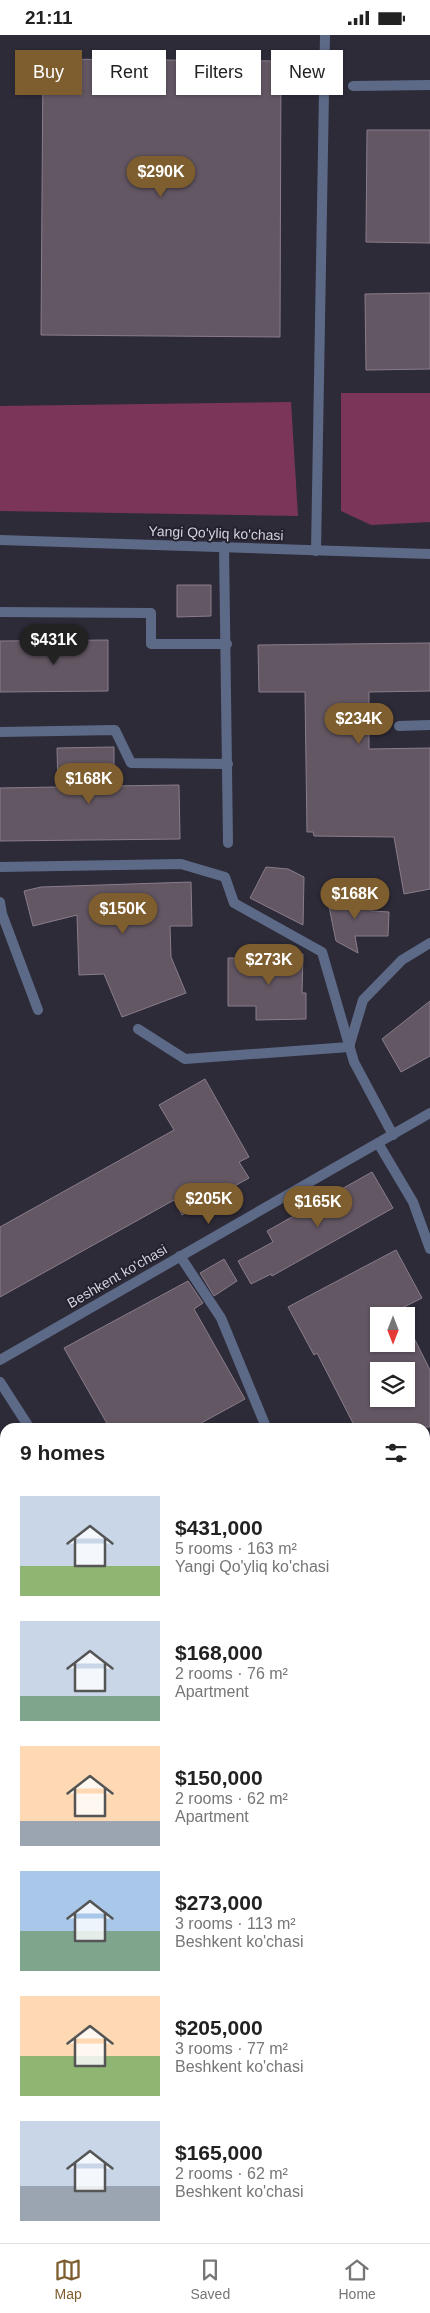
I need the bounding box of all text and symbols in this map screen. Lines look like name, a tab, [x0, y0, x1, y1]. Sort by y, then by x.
text: 21:11	[25, 7, 73, 28]
chip: Buy	[15, 50, 82, 95]
chip: Rent	[92, 50, 166, 95]
chip: Filters	[176, 50, 261, 95]
chip: New	[271, 50, 343, 95]
pin: $290K	[126, 155, 196, 198]
text: $290K	[137, 163, 185, 180]
street label: Yangi Qo'yliq ko'chasi	[148, 523, 284, 543]
pin: $431K	[19, 623, 89, 666]
text: $431K	[30, 631, 78, 648]
pin: $234K	[324, 703, 394, 745]
text: $234K	[335, 710, 383, 727]
pin: $168K	[54, 763, 124, 805]
text: $168K	[65, 770, 113, 787]
pin: $168K	[320, 877, 390, 920]
text: $168K	[331, 885, 379, 902]
pin: $150K	[88, 893, 158, 935]
text: $150K	[99, 900, 147, 917]
pin: $273K	[234, 943, 304, 986]
text: $273K	[245, 951, 293, 968]
pin: $205K	[174, 1183, 244, 1225]
pin: $165K	[283, 1185, 353, 1228]
text: $205K	[185, 1190, 233, 1207]
text: $165K	[294, 1193, 342, 1210]
street label: Beshkent ko'chasi	[64, 1241, 170, 1311]
north arrow	[370, 1307, 415, 1353]
map controls	[370, 1307, 415, 1407]
button: layers	[370, 1362, 415, 1407]
icon: filters	[382, 1439, 410, 1467]
text: 9 homes	[20, 1441, 105, 1464]
icon: home	[60, 1516, 120, 1576]
text: $431,000	[175, 1516, 263, 1539]
text: 5 rooms · 163 m²	[175, 1540, 297, 1557]
text: Yangi Qo'yliq ko'chasi	[175, 1558, 329, 1575]
icon: home	[60, 1641, 120, 1701]
text: $168,000	[175, 1641, 263, 1664]
text: 2 rooms · 76 m²	[175, 1665, 288, 1682]
text: Apartment	[175, 1683, 249, 1700]
icon: home	[60, 1766, 120, 1826]
text: $150,000	[175, 1766, 263, 1789]
text: 2 rooms · 62 m²	[175, 1790, 288, 1807]
text: Apartment	[175, 1808, 249, 1825]
icon: home	[60, 1891, 120, 1951]
text: $273,000	[175, 1891, 263, 1914]
text: 3 rooms · 113 m²	[175, 1915, 296, 1932]
text: Beshkent ko'chasi	[175, 1933, 303, 1950]
icon: home	[60, 2016, 120, 2076]
text: $205,000	[175, 2016, 263, 2039]
text: 3 rooms · 77 m²	[175, 2040, 288, 2057]
text: Beshkent ko'chasi	[175, 2058, 303, 2075]
icon: home	[60, 2141, 120, 2201]
text: $165,000	[175, 2141, 263, 2164]
text: 2 rooms · 62 m²	[175, 2165, 288, 2182]
text: Beshkent ko'chasi	[175, 2183, 303, 2200]
tab: Map	[54, 2256, 82, 2302]
tab: Saved	[190, 2256, 230, 2302]
tab: Home	[338, 2256, 376, 2302]

